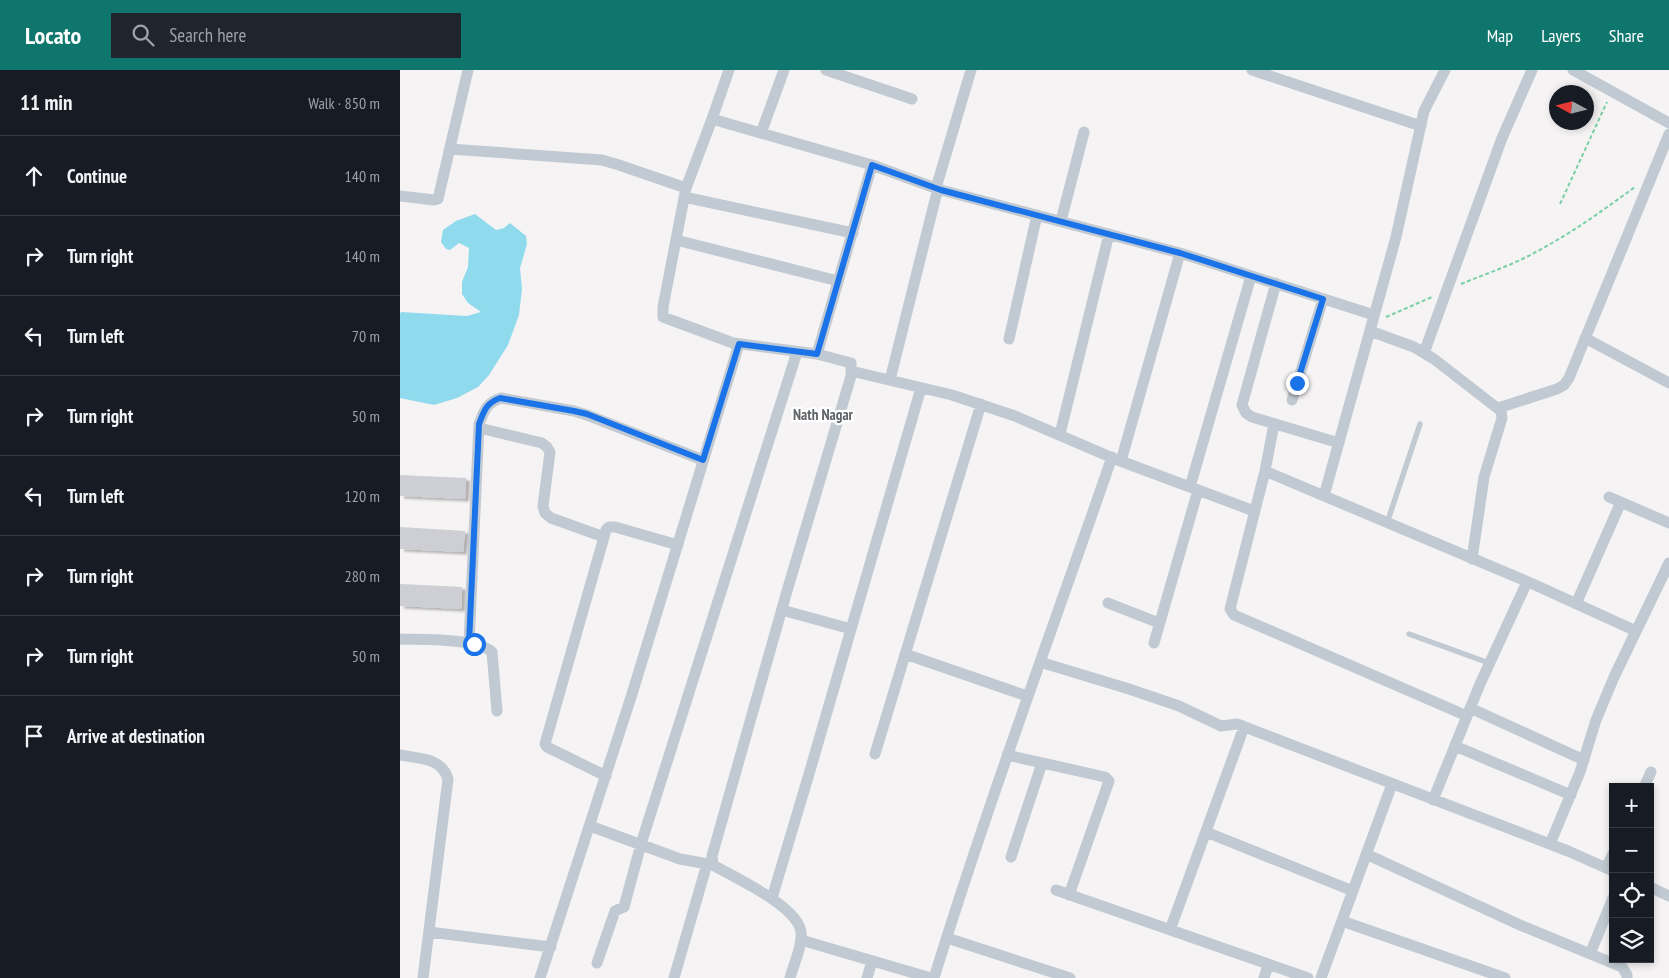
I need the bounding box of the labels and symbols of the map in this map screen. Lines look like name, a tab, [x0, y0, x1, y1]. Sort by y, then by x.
north arrow	[1549, 85, 1594, 130]
route end	[1286, 372, 1309, 395]
district label: Nath Nagar	[793, 405, 854, 424]
route start	[463, 633, 486, 656]

